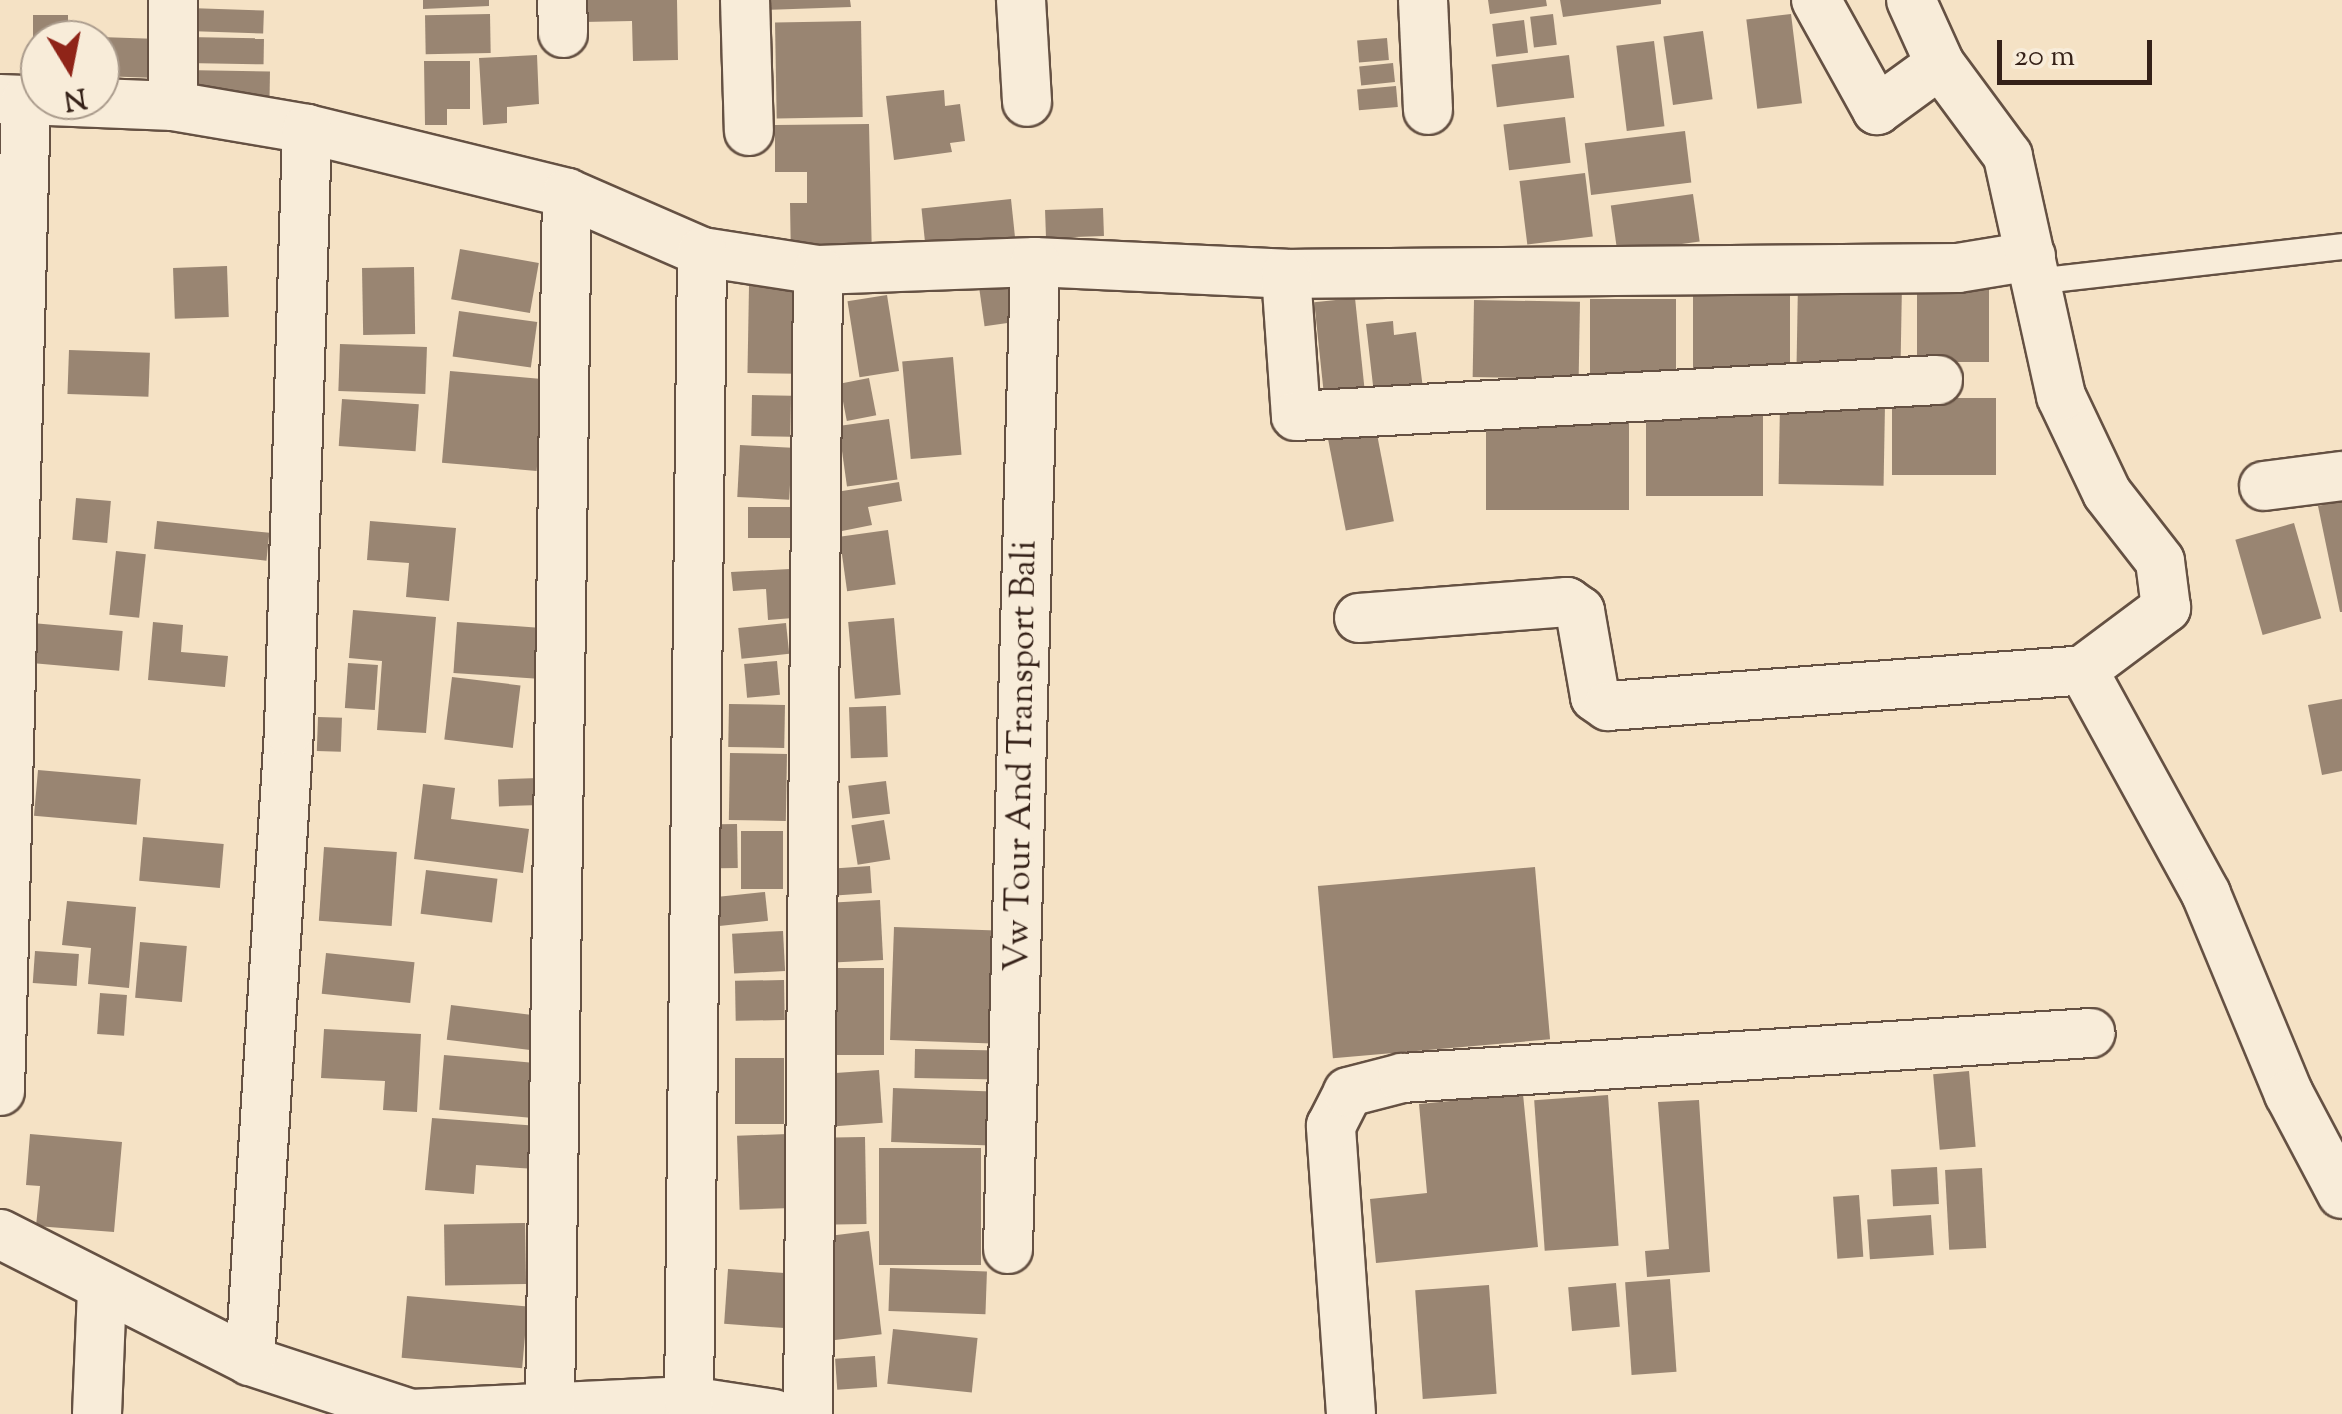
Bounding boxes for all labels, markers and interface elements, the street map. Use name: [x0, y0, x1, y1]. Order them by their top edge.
north arrow: [20, 20, 120, 120]
scale bar: [2002, 20, 2157, 82]
text: 20 m: [2014, 36, 2075, 79]
text: N: [60, 76, 89, 119]
street label: Vw Tour And Transport Bali: [998, 540, 1048, 972]

